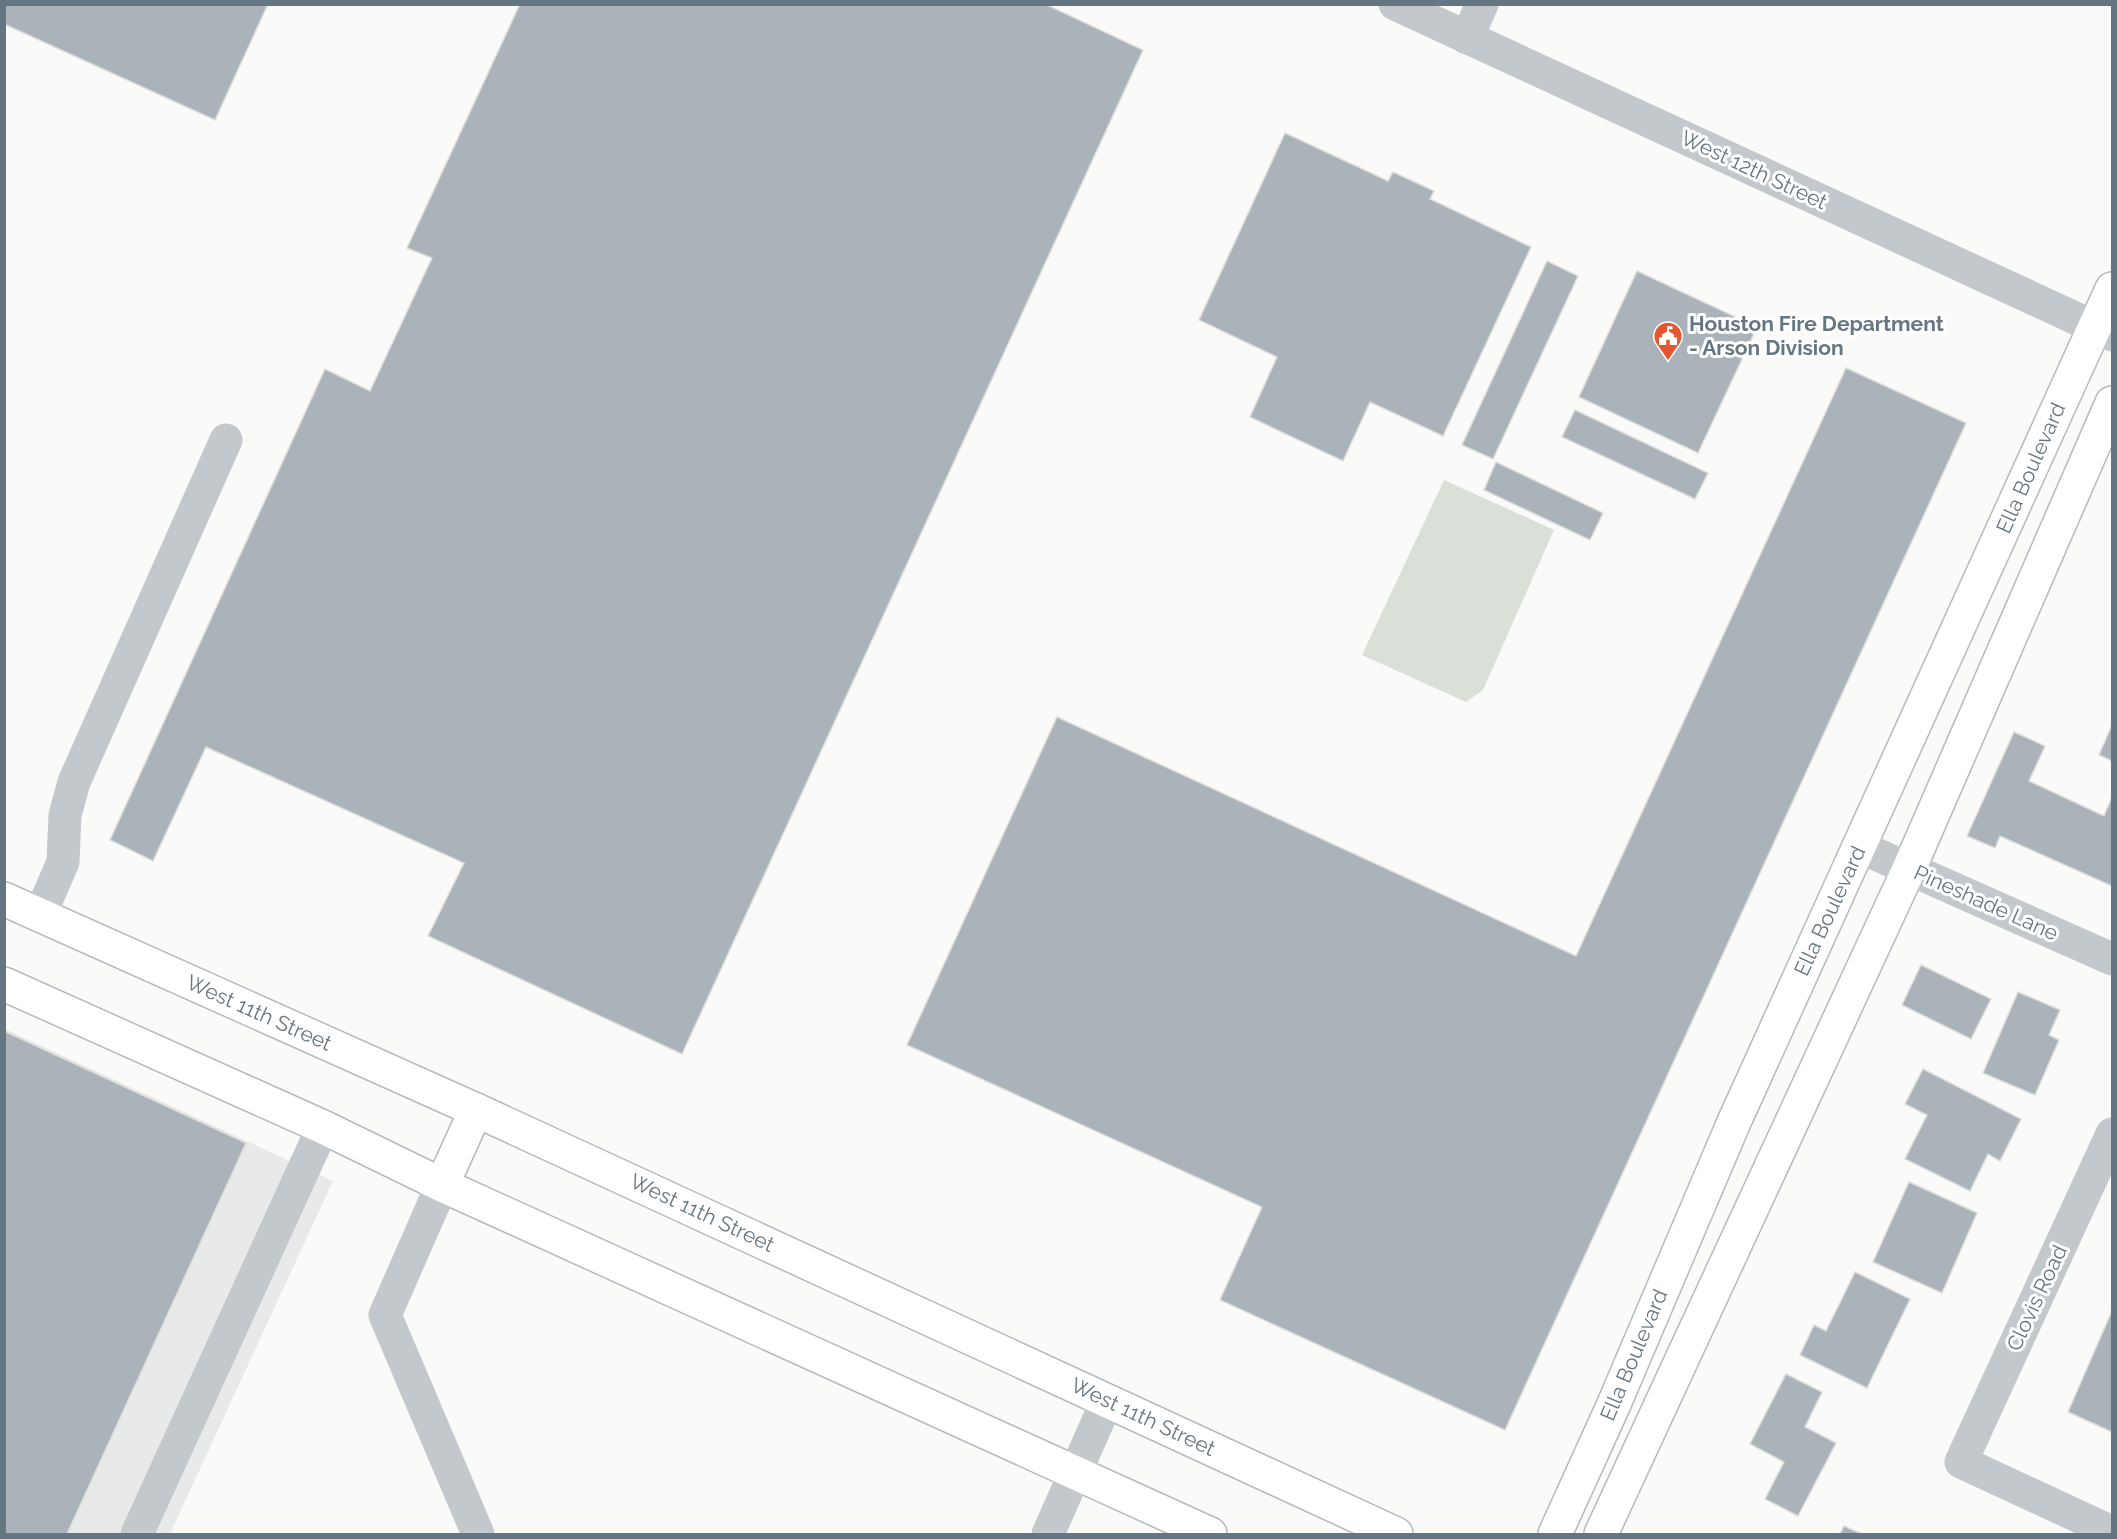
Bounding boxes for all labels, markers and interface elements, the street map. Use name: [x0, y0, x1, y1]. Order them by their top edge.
street label: West 12th Street: [1677, 125, 1831, 214]
place label: Houston Fire Department - Arson Division: [1689, 311, 1944, 360]
public building icon: Houston Fire Department - Arson Division: [1652, 320, 1684, 362]
street label: Ella Boulevard: [1991, 399, 2070, 537]
street label: Ella Boulevard: [1789, 842, 1871, 980]
street label: Pineshade Lane: [1910, 860, 2062, 945]
street label: West 11th Street: [183, 969, 336, 1056]
street label: West 11th Street: [626, 1168, 778, 1257]
street label: Clovis Road: [2001, 1241, 2072, 1355]
street label: Ella Boulevard: [1595, 1285, 1672, 1424]
street label: West 11th Street: [1067, 1372, 1219, 1461]

